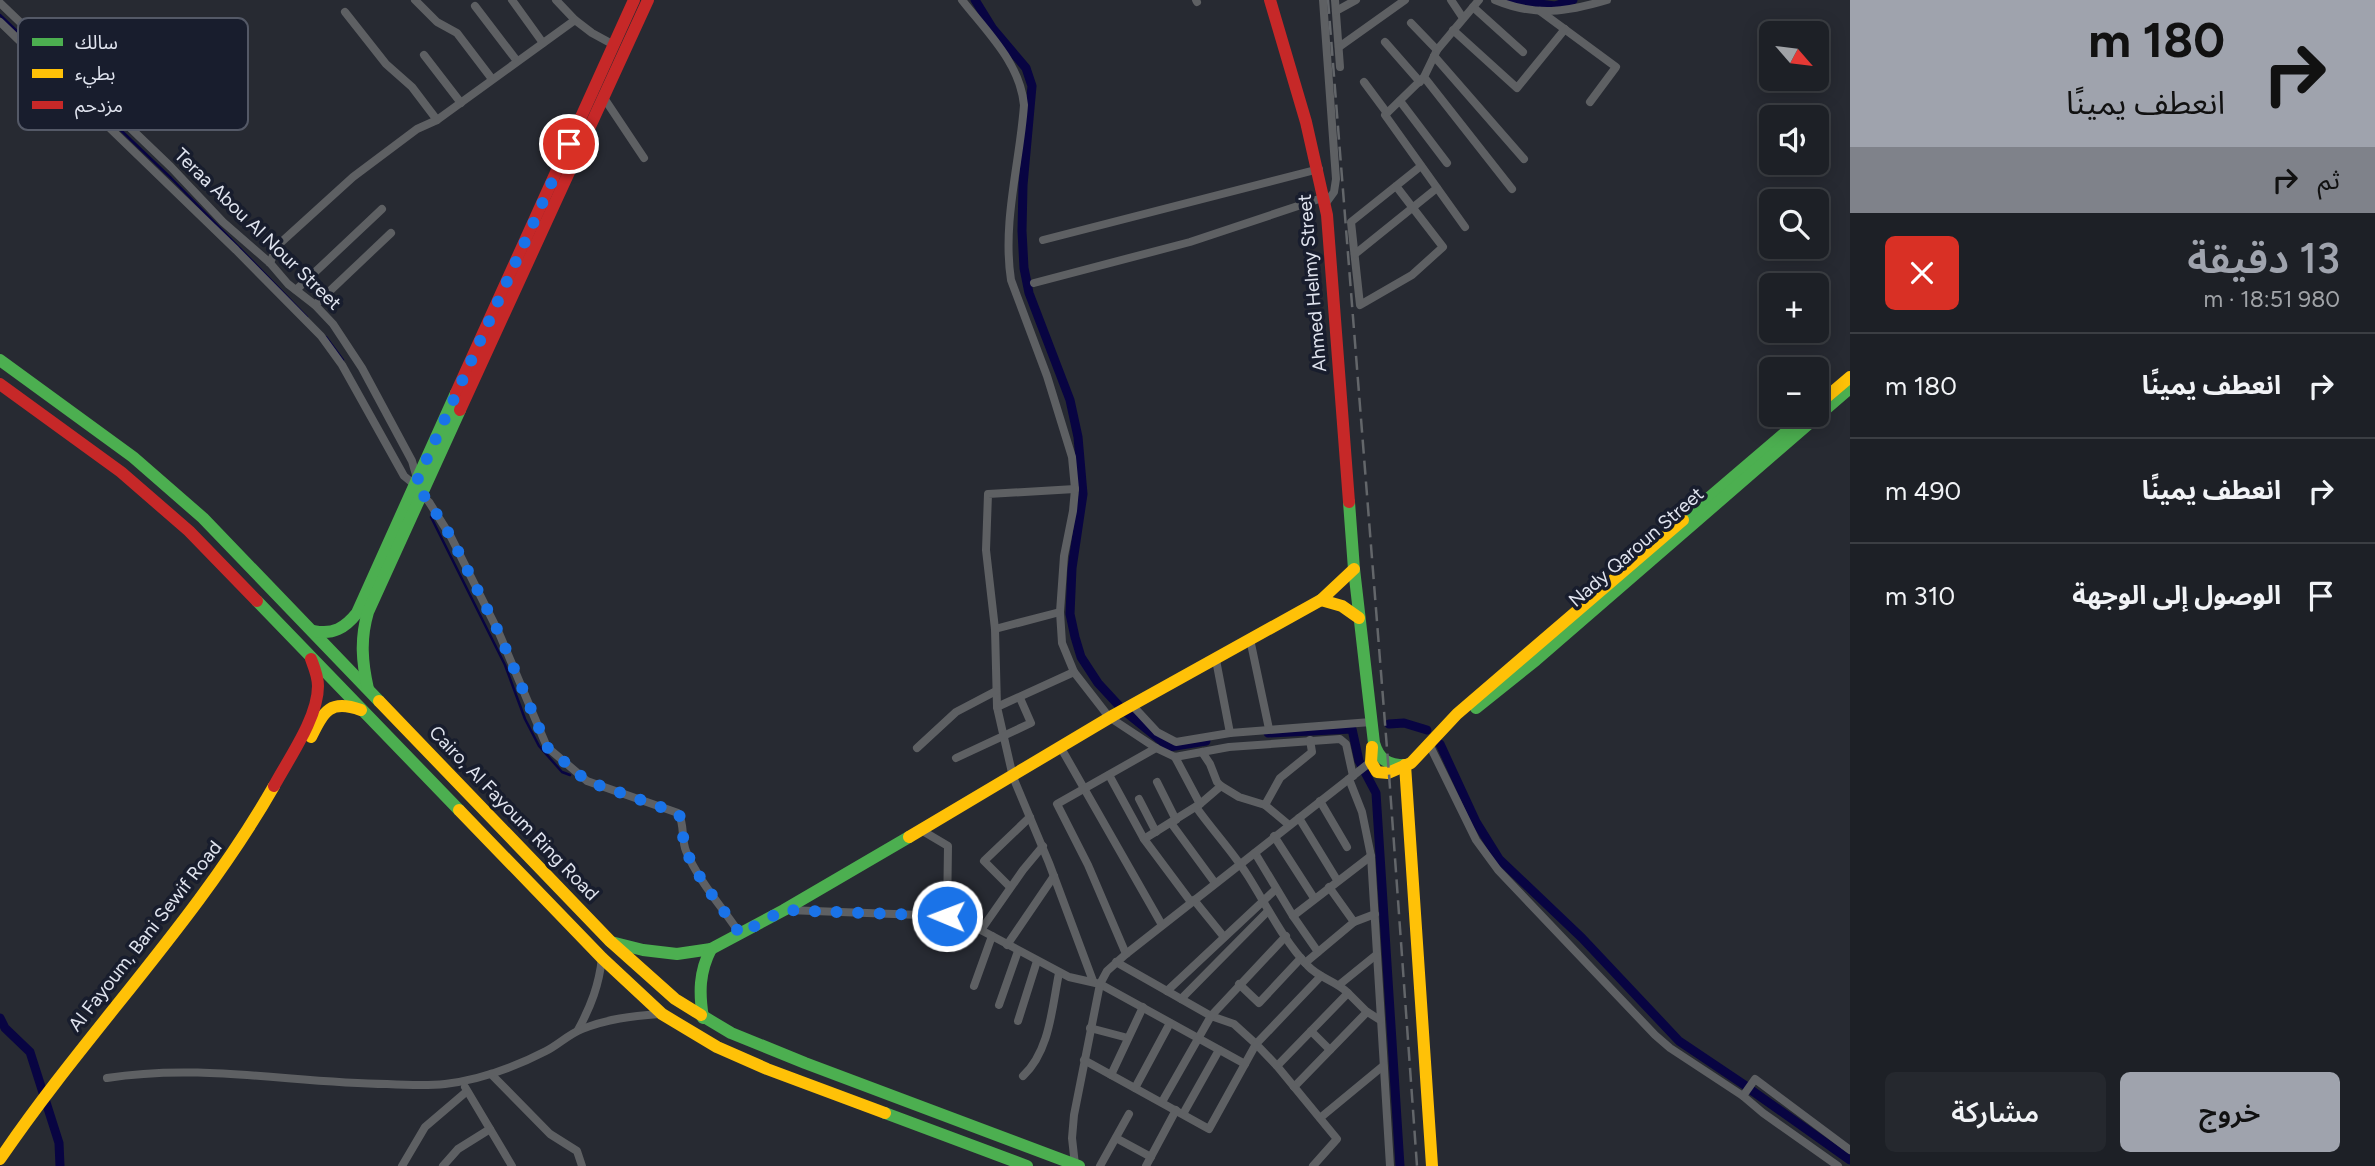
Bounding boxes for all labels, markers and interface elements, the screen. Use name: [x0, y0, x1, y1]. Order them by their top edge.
text: 180 m: [2088, 10, 2225, 69]
legend: [18, 18, 248, 130]
north arrow: [1759, 21, 1829, 91]
map controls: [1759, 21, 1829, 427]
icon: right: [2249, 28, 2340, 119]
text: سالك: [75, 31, 118, 54]
text: بطيء: [75, 62, 115, 88]
text: انعطف يمينًا: [2066, 84, 2225, 122]
text: مزدحم: [75, 94, 123, 120]
button: sound: [1759, 105, 1829, 175]
pin: [539, 114, 599, 174]
icon: arrive: [550, 125, 588, 163]
street label: Teraa Abou Al Nour Street: [170, 143, 346, 315]
icon: right: [2266, 161, 2304, 199]
text: ثم: [2318, 164, 2340, 196]
button: search: [1759, 189, 1829, 259]
street label: Ahmed Helmy Street: [1293, 193, 1331, 373]
text: 13 دقيقة: [2187, 233, 2340, 284]
button: close: [1885, 236, 1959, 310]
button: +: [1759, 273, 1829, 343]
text: 980 m · 18:51: [2203, 285, 2340, 313]
button: −: [1759, 357, 1829, 427]
icon: right: [2302, 367, 2340, 405]
text: انعطف يمينًا: [2142, 369, 2281, 401]
text: 180 m: [1885, 370, 1957, 402]
icon: right: [2302, 472, 2340, 510]
text: انعطف يمينًا: [2142, 474, 2281, 506]
text: 490 m: [1885, 475, 1961, 507]
street label: Nady Qaroun Street: [1564, 482, 1708, 612]
icon: arrive: [2302, 577, 2340, 615]
text: الوصول إلى الوجهة: [2072, 579, 2281, 611]
text: 310 m: [1885, 580, 1955, 612]
street label: Cairo, Al Fayoum Ring Road: [424, 721, 604, 905]
street label: Al Fayoum, Bani Sewif Road: [63, 836, 227, 1036]
position arrow: [910, 879, 984, 953]
button: مشاركة: [1885, 1072, 2106, 1152]
button: خروج: [2120, 1072, 2340, 1152]

